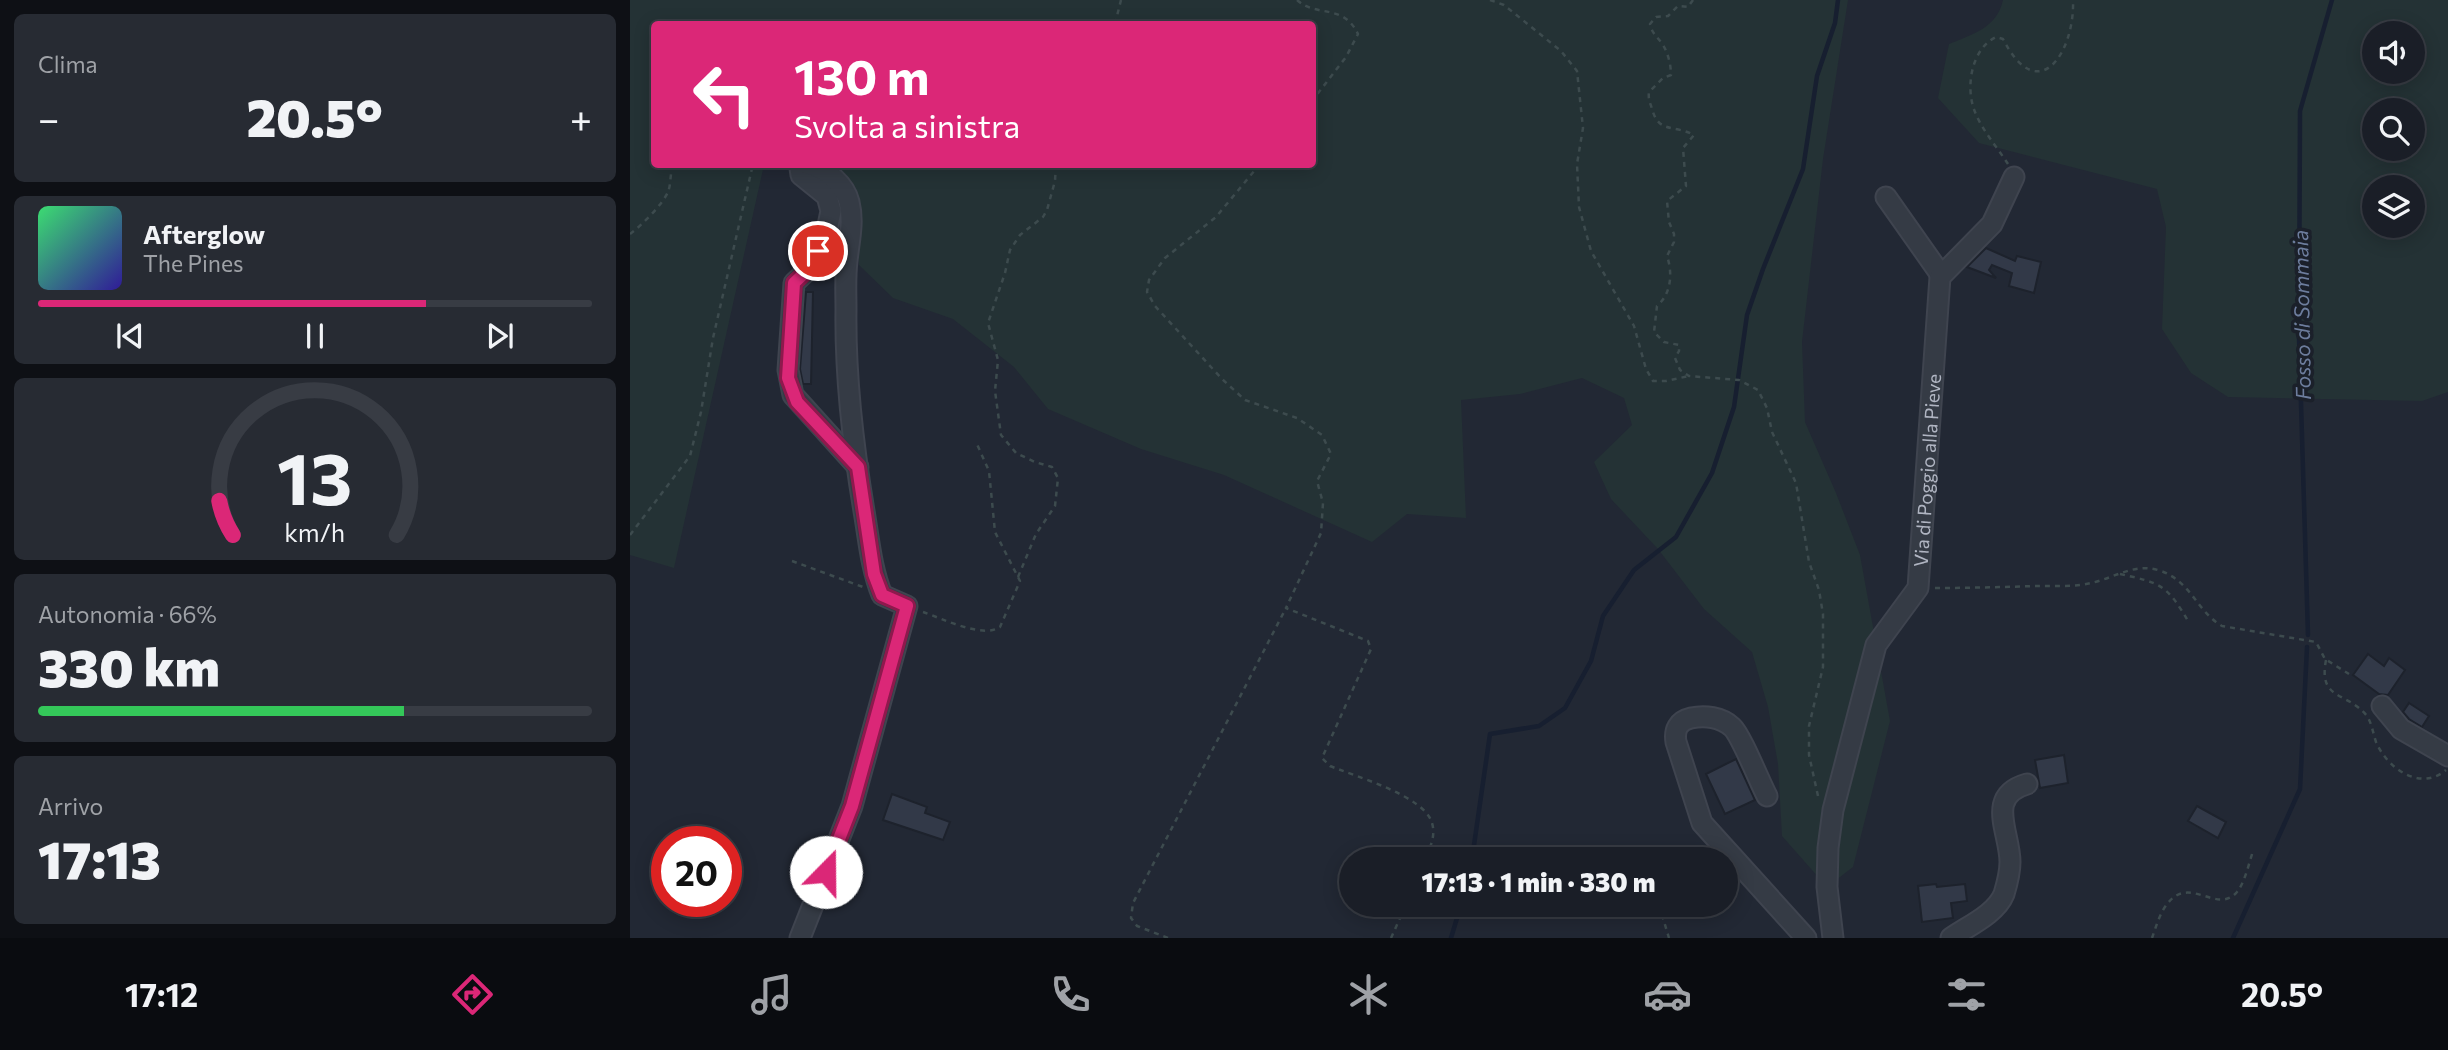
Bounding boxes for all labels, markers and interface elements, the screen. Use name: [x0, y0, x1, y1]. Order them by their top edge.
map controls: [2362, 21, 2425, 238]
button: sound: [2362, 21, 2425, 84]
text: 130 m: [794, 45, 929, 105]
icon: left: [679, 49, 770, 140]
text: Clima: [38, 50, 98, 78]
text: 20.5°: [246, 84, 383, 148]
text: −: [38, 94, 60, 141]
text: +: [570, 94, 592, 141]
button: search: [2362, 98, 2425, 161]
text: Svolta a sinistra: [794, 105, 1020, 145]
button: layers: [2362, 175, 2425, 238]
text: Afterglow: [143, 218, 265, 249]
pin: [788, 221, 848, 281]
water label: Fosso di Sommaia: [2287, 230, 2315, 400]
icon: arrive: [799, 232, 837, 270]
text: The Pines: [143, 249, 244, 277]
icon: previous: [111, 317, 149, 355]
icon: pause: [296, 317, 334, 355]
icon: next: [481, 317, 519, 355]
street label: Via di Poggio alla Pieve: [1908, 373, 1945, 568]
text: 13: [277, 431, 353, 520]
text: km/h: [285, 517, 345, 547]
text: Autonomia · 66%: [38, 600, 217, 628]
text: 330 km: [38, 634, 220, 698]
text: Arrivo: [38, 792, 103, 820]
text: 17:13: [38, 826, 161, 890]
speed limit sign: 20: [651, 826, 742, 917]
position arrow: [789, 835, 863, 909]
text: 17:13 · 1 min · 330 m: [1422, 866, 1655, 897]
icon: directions: [448, 970, 497, 1019]
icon: music: [747, 970, 796, 1019]
icon: phone: [1046, 970, 1095, 1019]
icon: climate: [1344, 970, 1393, 1019]
icon: car: [1643, 970, 1692, 1019]
icon: filters: [1942, 970, 1991, 1019]
text: 17:12: [125, 974, 198, 1014]
text: 20.5°: [2241, 974, 2323, 1014]

